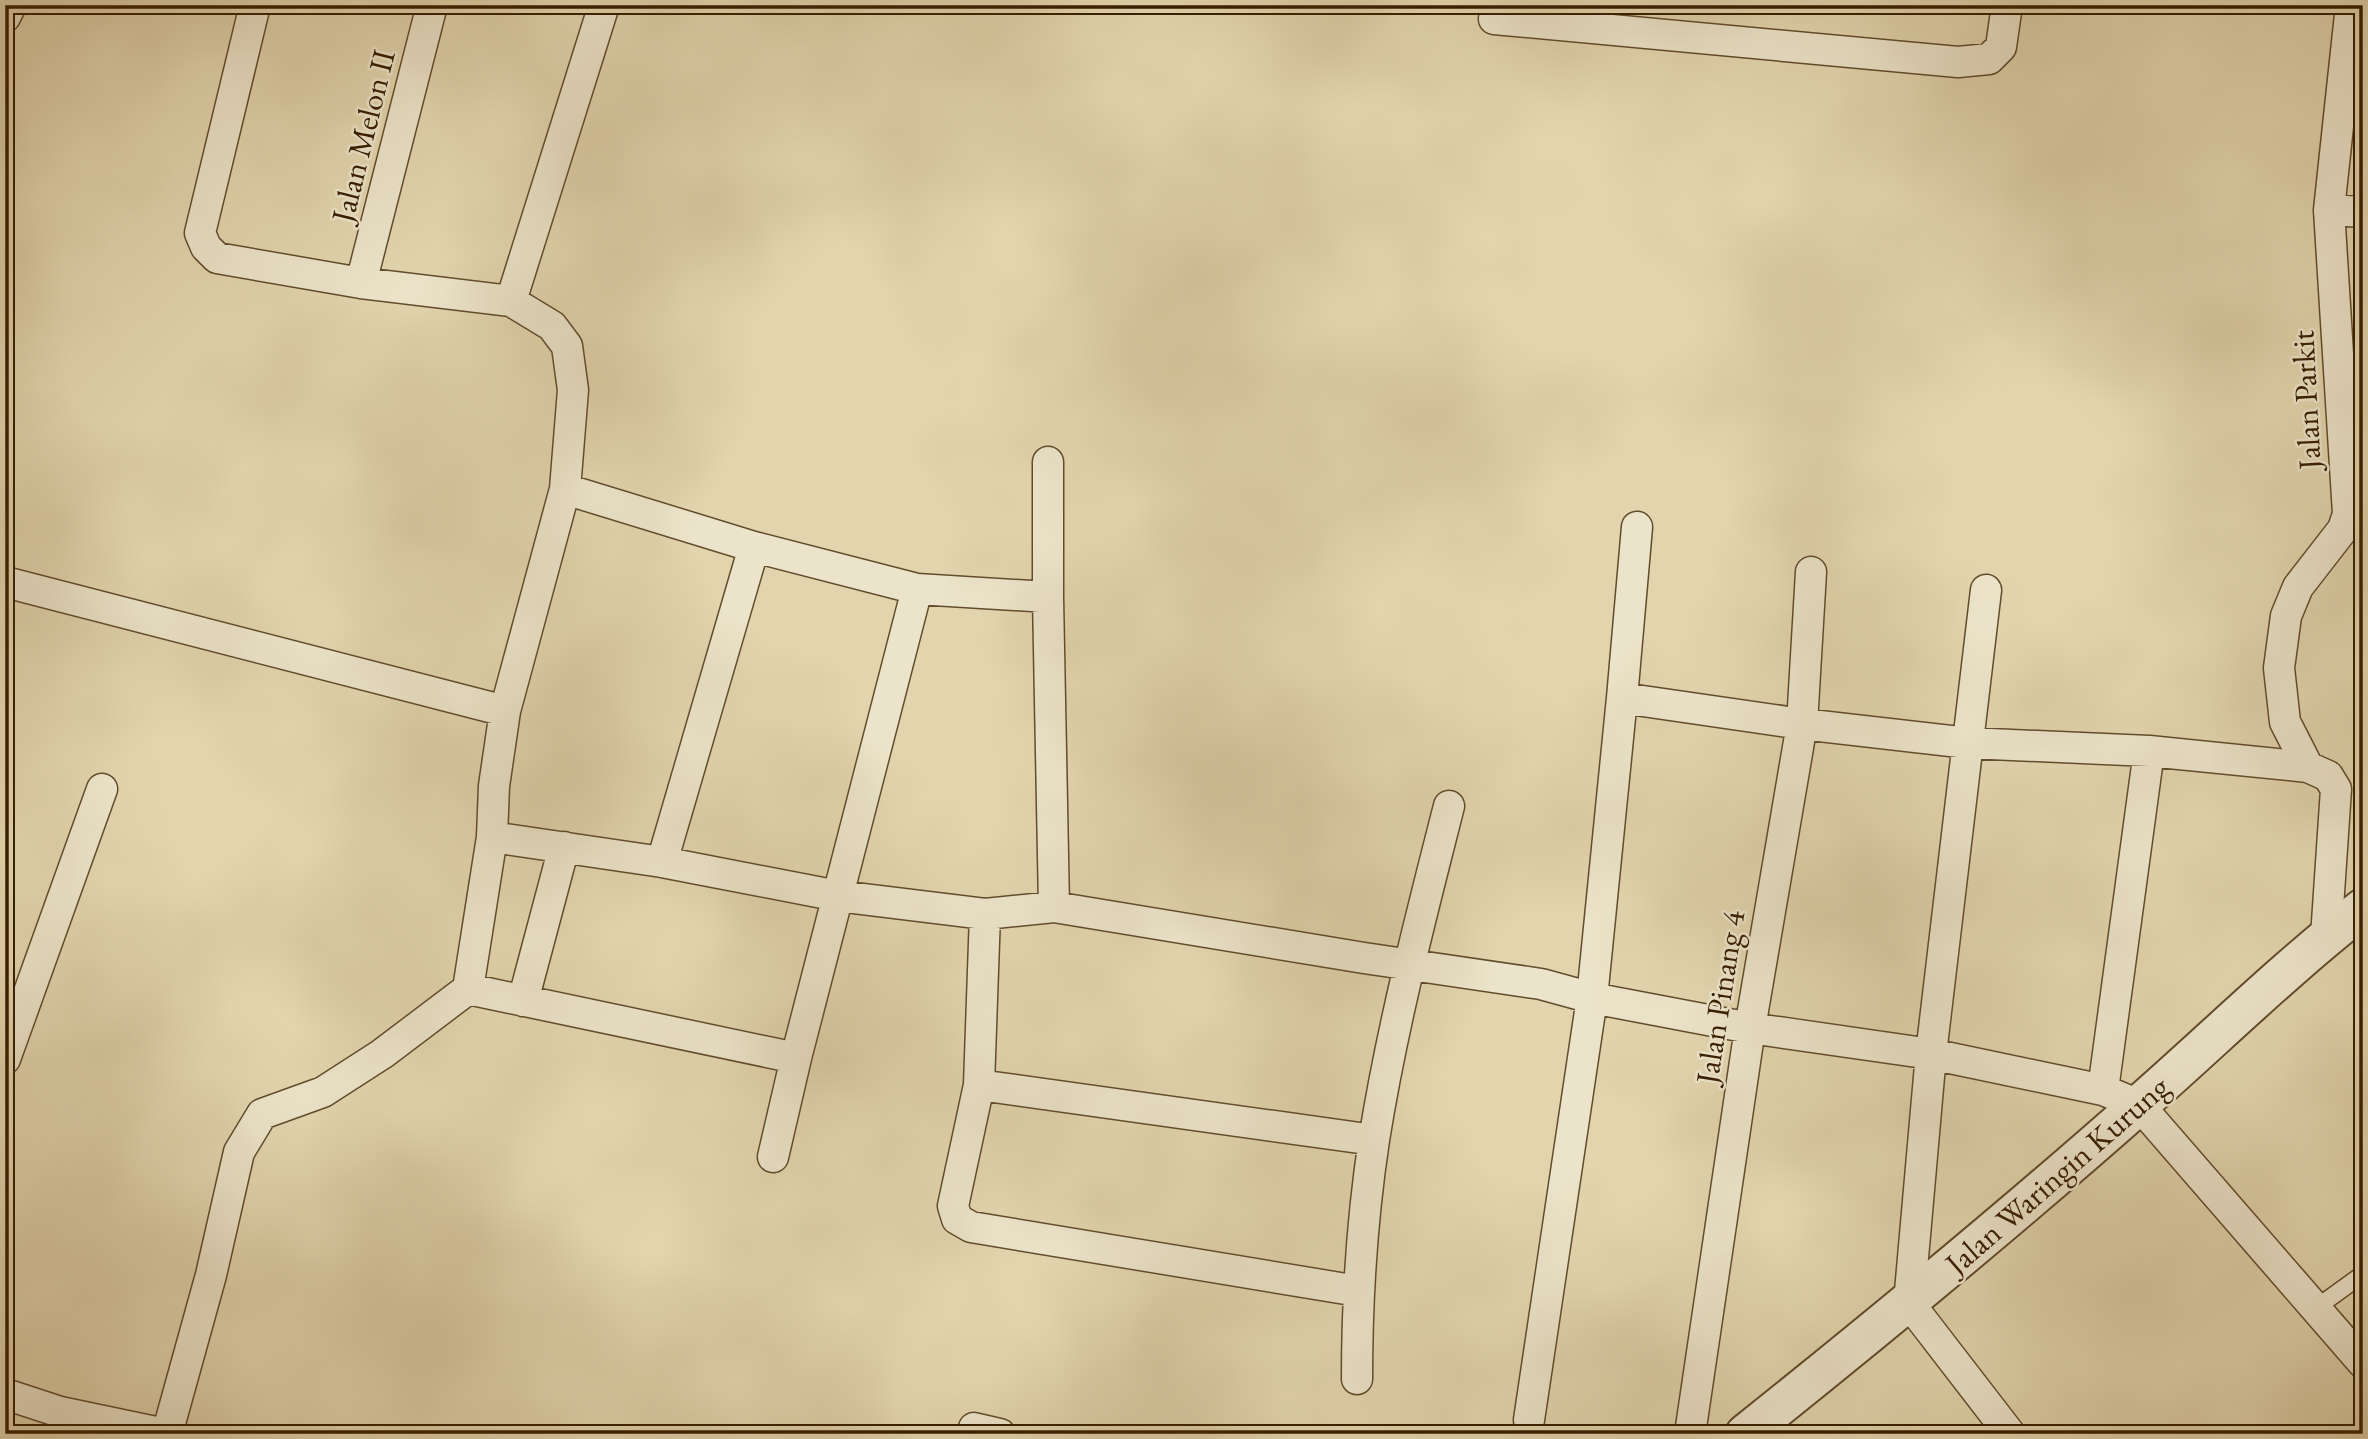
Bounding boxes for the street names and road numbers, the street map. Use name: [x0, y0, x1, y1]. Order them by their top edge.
street label: Jalan Melon II: [321, 45, 405, 230]
street label: Jalan Parkit: [2281, 329, 2331, 474]
street label: Jalan Pinang 4: [1685, 907, 1755, 1090]
street label: Jalan Waringin Kurung: [1934, 1065, 2179, 1286]

